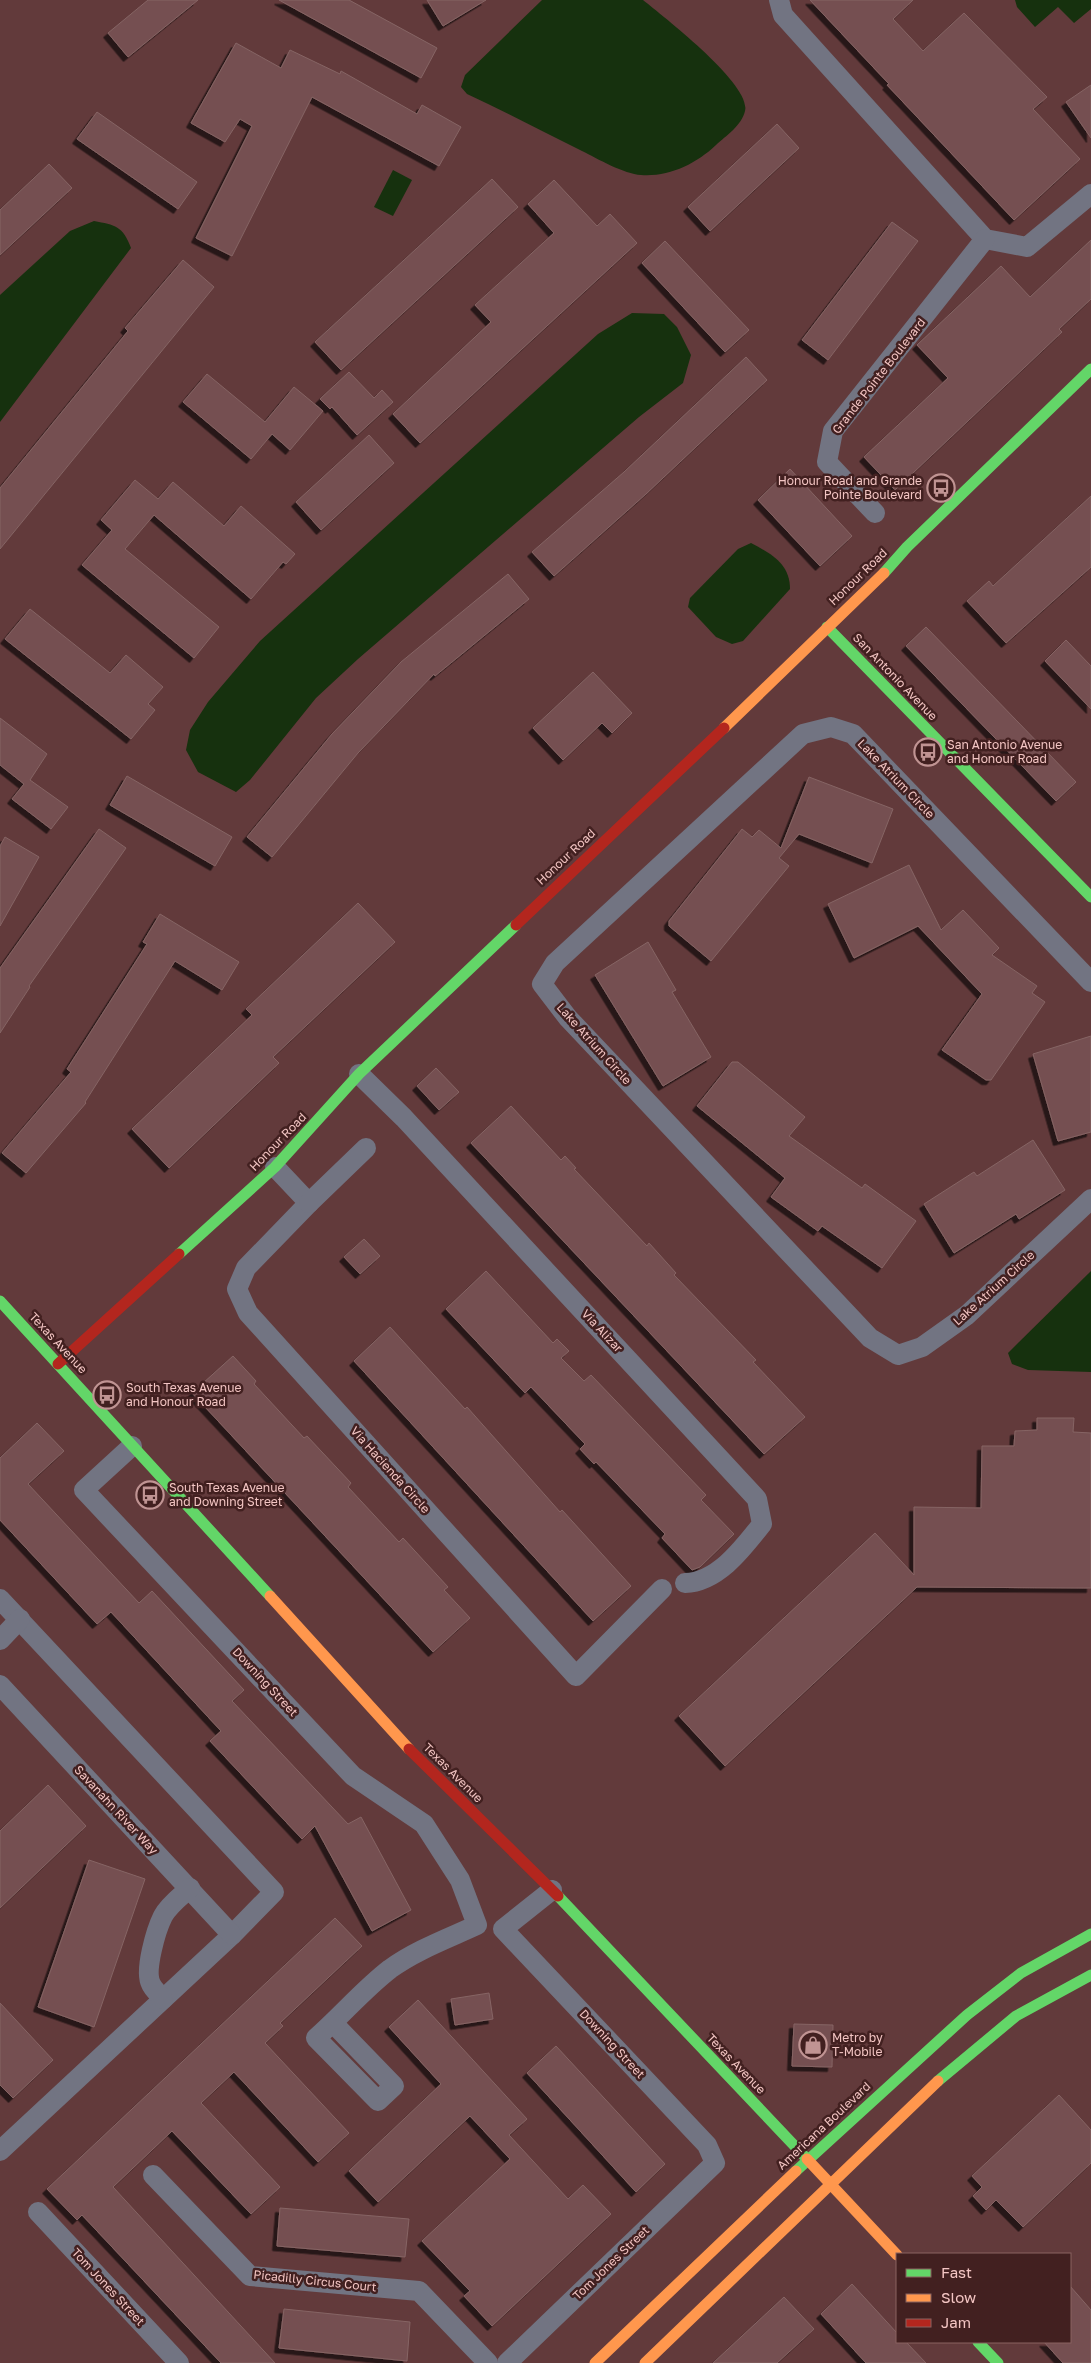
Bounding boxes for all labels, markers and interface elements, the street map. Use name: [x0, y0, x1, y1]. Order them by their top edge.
street label: Grande Pointe Boulevard: [829, 315, 928, 437]
place label: Honour Road and Grande Pointe Boulevard: [778, 473, 922, 502]
bus stop icon: Honour Road and Grande Pointe Boulevard: [926, 473, 956, 503]
street label: Honour Road: [825, 545, 890, 608]
street label: San Antonio Avenue: [850, 630, 941, 723]
street label: Lake Atrium Circle: [855, 736, 938, 821]
bus stop icon: San Antonio Avenue and Honour Road: [913, 737, 943, 767]
place label: San Antonio Avenue and Honour Road: [947, 737, 1062, 766]
street label: Honour Road: [533, 825, 598, 888]
street label: Lake Atrium Circle: [554, 1000, 635, 1088]
street label: Honour Road: [246, 1109, 309, 1174]
street label: Lake Atrium Circle: [950, 1247, 1038, 1328]
street label: Via Alizar: [579, 1306, 626, 1356]
street label: Texas Avenue: [26, 1309, 90, 1376]
bus stop icon: South Texas Avenue and Honour Road: [92, 1380, 122, 1410]
place label: South Texas Avenue and Honour Road: [126, 1380, 241, 1409]
street label: Via Hacienda Circle: [348, 1423, 433, 1516]
bus stop icon: South Texas Avenue and Downing Street: [135, 1480, 165, 1510]
place label: South Texas Avenue and Downing Street: [169, 1480, 284, 1509]
street label: Downing Street: [230, 1644, 301, 1719]
street label: Texas Avenue: [420, 1740, 486, 1806]
street label: Savanahn River Way: [71, 1762, 162, 1857]
street label: Downing Street: [577, 2006, 648, 2081]
street label: Texas Avenue: [704, 2030, 769, 2097]
shop icon: Metro by T-Mobile: [798, 2030, 828, 2060]
place label: Metro by T-Mobile: [832, 2030, 883, 2059]
street label: Americana Boulevard: [774, 2079, 873, 2173]
street label: Tom Jones Street: [569, 2222, 652, 2303]
street label: Tom Jones Street: [69, 2245, 148, 2329]
legend: [896, 2253, 1071, 2343]
text: Fast: [941, 2263, 972, 2281]
street label: Picadilly Circus Court: [253, 2267, 377, 2294]
text: Slow: [941, 2288, 976, 2306]
text: Jam: [941, 2313, 971, 2331]

